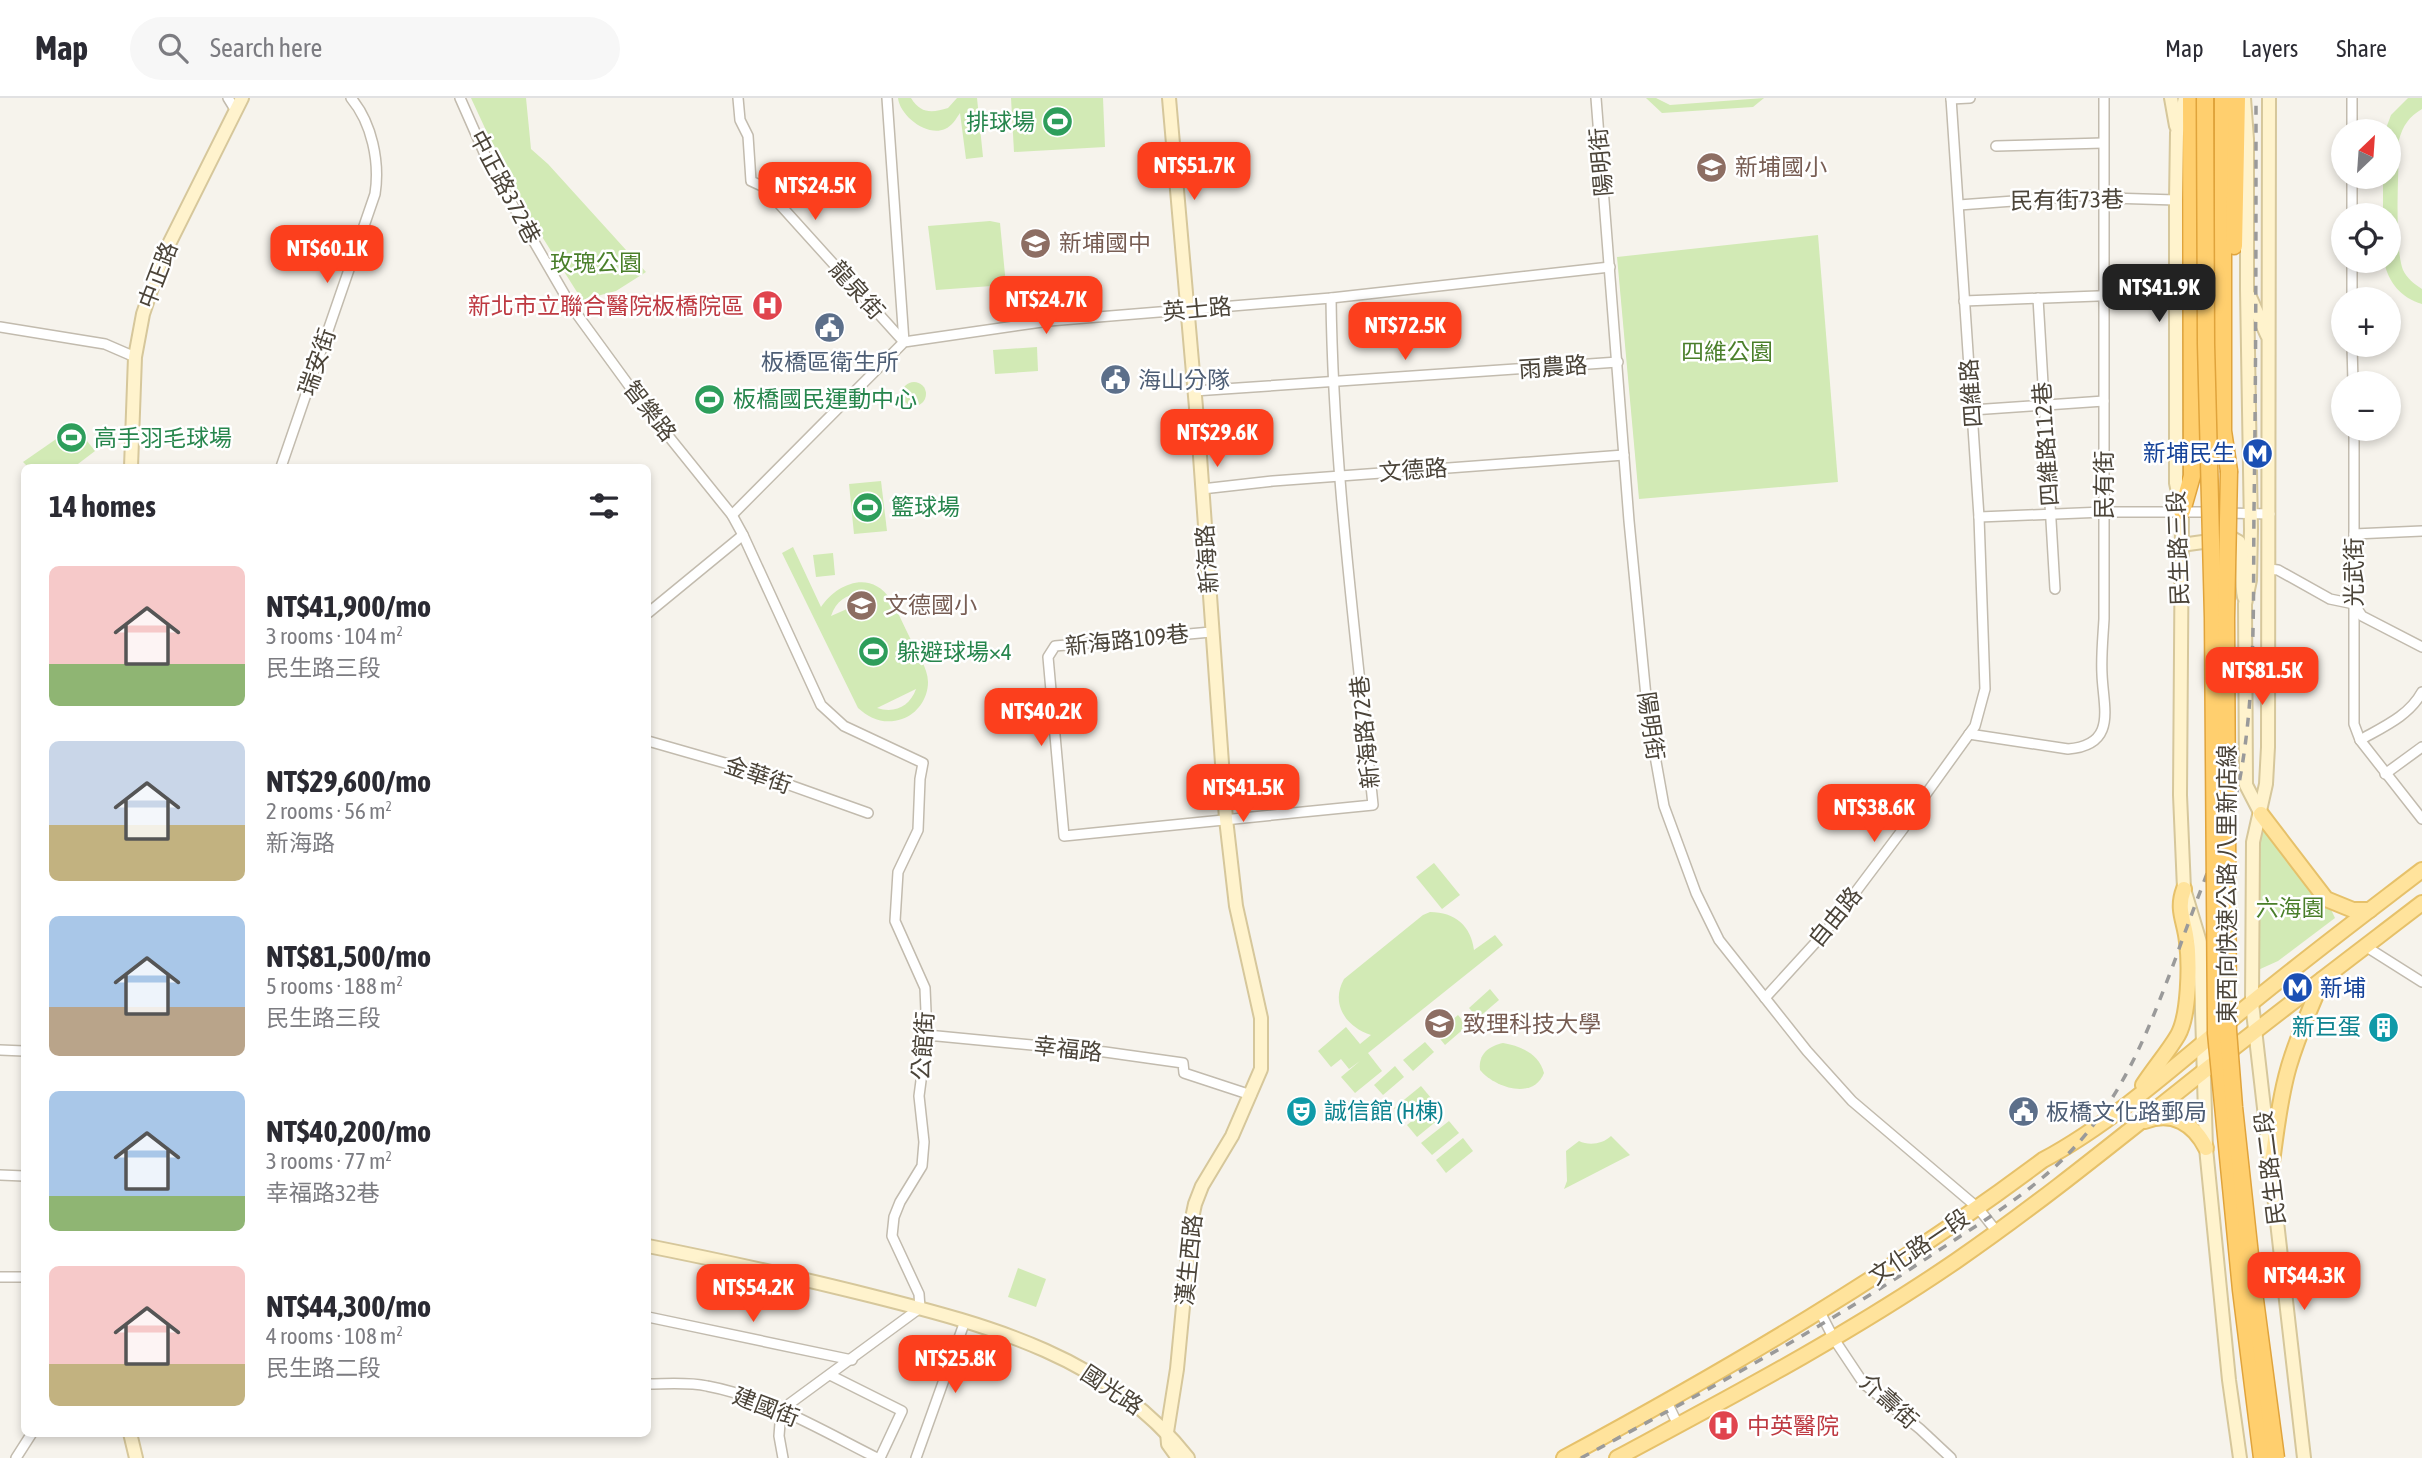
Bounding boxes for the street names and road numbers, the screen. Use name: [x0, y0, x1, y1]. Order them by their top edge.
street label: 中正路372巷: [464, 126, 546, 248]
street label: 陽明街: [1585, 126, 1617, 198]
street label: 民有街73巷: [2010, 186, 2124, 214]
street label: 中正路: [133, 238, 183, 312]
street label: 龍泉街: [824, 256, 890, 324]
street label: 英士路: [1161, 293, 1233, 325]
street label: 瑞安街: [293, 325, 341, 399]
street label: 雨農路: [1518, 352, 1588, 382]
street label: 四維路: [1956, 358, 1986, 428]
street label: 智樂路: [619, 376, 681, 446]
street label: 四維路112巷: [2029, 381, 2063, 507]
street label: 民有街: [2091, 451, 2117, 520]
street label: 文德路: [1378, 455, 1448, 485]
street label: 民生路三段: [2163, 490, 2193, 606]
street label: 新海路: [1192, 524, 1222, 594]
street label: 光武街: [2341, 538, 2367, 607]
street label: 新海路109巷: [1064, 621, 1190, 659]
street label: 新海路72巷: [1346, 674, 1384, 790]
street label: 陽明街: [1633, 690, 1669, 762]
street label: 東西向快速公路 八里新店線: [2214, 744, 2240, 1024]
street label: 金華街: [721, 751, 795, 799]
street label: 自由路: [1803, 882, 1867, 952]
street label: 公館街: [908, 1011, 938, 1081]
street label: 幸福路: [1032, 1032, 1104, 1066]
street label: 民生路二段: [2250, 1109, 2290, 1227]
street label: 文化路一段: [1864, 1204, 1974, 1290]
street label: 漢生西路: [1171, 1213, 1207, 1307]
street label: 國光路: [1076, 1360, 1148, 1420]
street label: 介壽街: [1855, 1368, 1923, 1434]
street label: 建國街: [729, 1382, 803, 1432]

